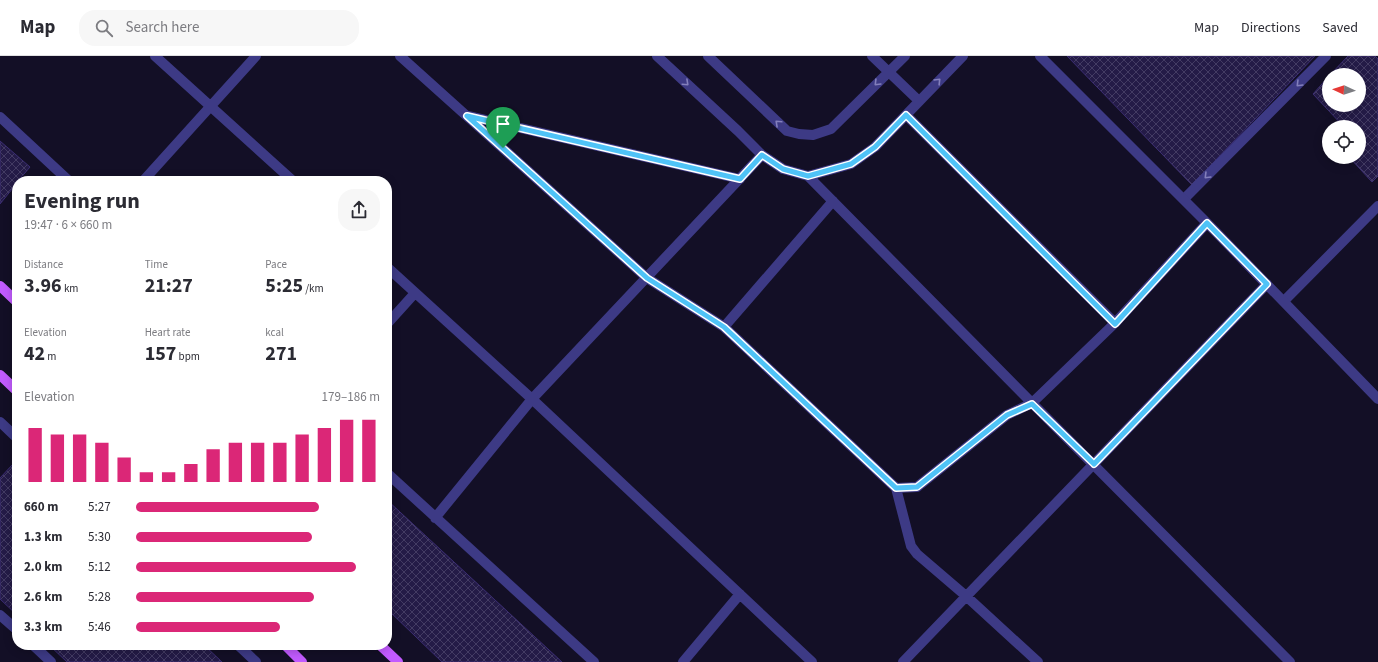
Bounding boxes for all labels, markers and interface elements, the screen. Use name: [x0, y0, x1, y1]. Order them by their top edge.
search box: [79, 10, 359, 46]
text: Map: [20, 14, 55, 41]
icon: search: [93, 17, 115, 39]
text: Search here: [125, 17, 199, 38]
text: Map: [1194, 18, 1219, 38]
text: Directions: [1241, 18, 1300, 38]
text: Saved: [1322, 18, 1358, 38]
north arrow: [1322, 68, 1366, 112]
map controls: [1322, 68, 1366, 164]
one-way arrow: [681, 78, 689, 85]
one-way arrow: [874, 78, 882, 86]
one-way arrow: [933, 78, 941, 86]
one-way arrow: [1296, 79, 1304, 87]
pin: [486, 107, 520, 148]
icon: arrive: [492, 113, 514, 135]
one-way arrow: [775, 120, 782, 127]
button: locate: [1322, 120, 1366, 164]
one-way arrow: [1204, 171, 1212, 179]
text: Evening run: [24, 185, 140, 217]
button: share: [338, 189, 380, 231]
text: 19:47 · 6 × 660 m: [24, 216, 112, 234]
text: Distance: [24, 257, 63, 272]
text: Time: [145, 257, 168, 272]
text: Pace: [265, 257, 287, 272]
text: 3.96: [24, 272, 62, 300]
text: 21:27: [145, 272, 193, 300]
text: 5:25: [265, 272, 303, 300]
text: km: [62, 281, 78, 296]
text: /km: [303, 281, 324, 296]
text: Elevation: [24, 325, 67, 340]
text: Heart rate: [145, 325, 190, 340]
text: kcal: [265, 325, 284, 340]
text: 42: [24, 340, 45, 368]
text: 157: [145, 340, 176, 368]
text: 271: [265, 340, 297, 368]
text: m: [45, 349, 56, 364]
text: bpm: [176, 349, 200, 364]
text: Elevation: [24, 388, 75, 406]
text: 179–186 m: [322, 388, 380, 406]
text: 660 m: [24, 498, 58, 516]
text: 5:27: [88, 498, 111, 516]
text: 1.3 km: [24, 528, 63, 546]
text: 5:30: [88, 528, 111, 546]
text: 2.0 km: [24, 558, 63, 576]
text: 5:12: [88, 558, 111, 576]
text: 2.6 km: [24, 588, 63, 606]
text: 5:28: [88, 588, 111, 606]
text: 3.3 km: [24, 618, 63, 636]
text: 5:46: [88, 618, 111, 636]

